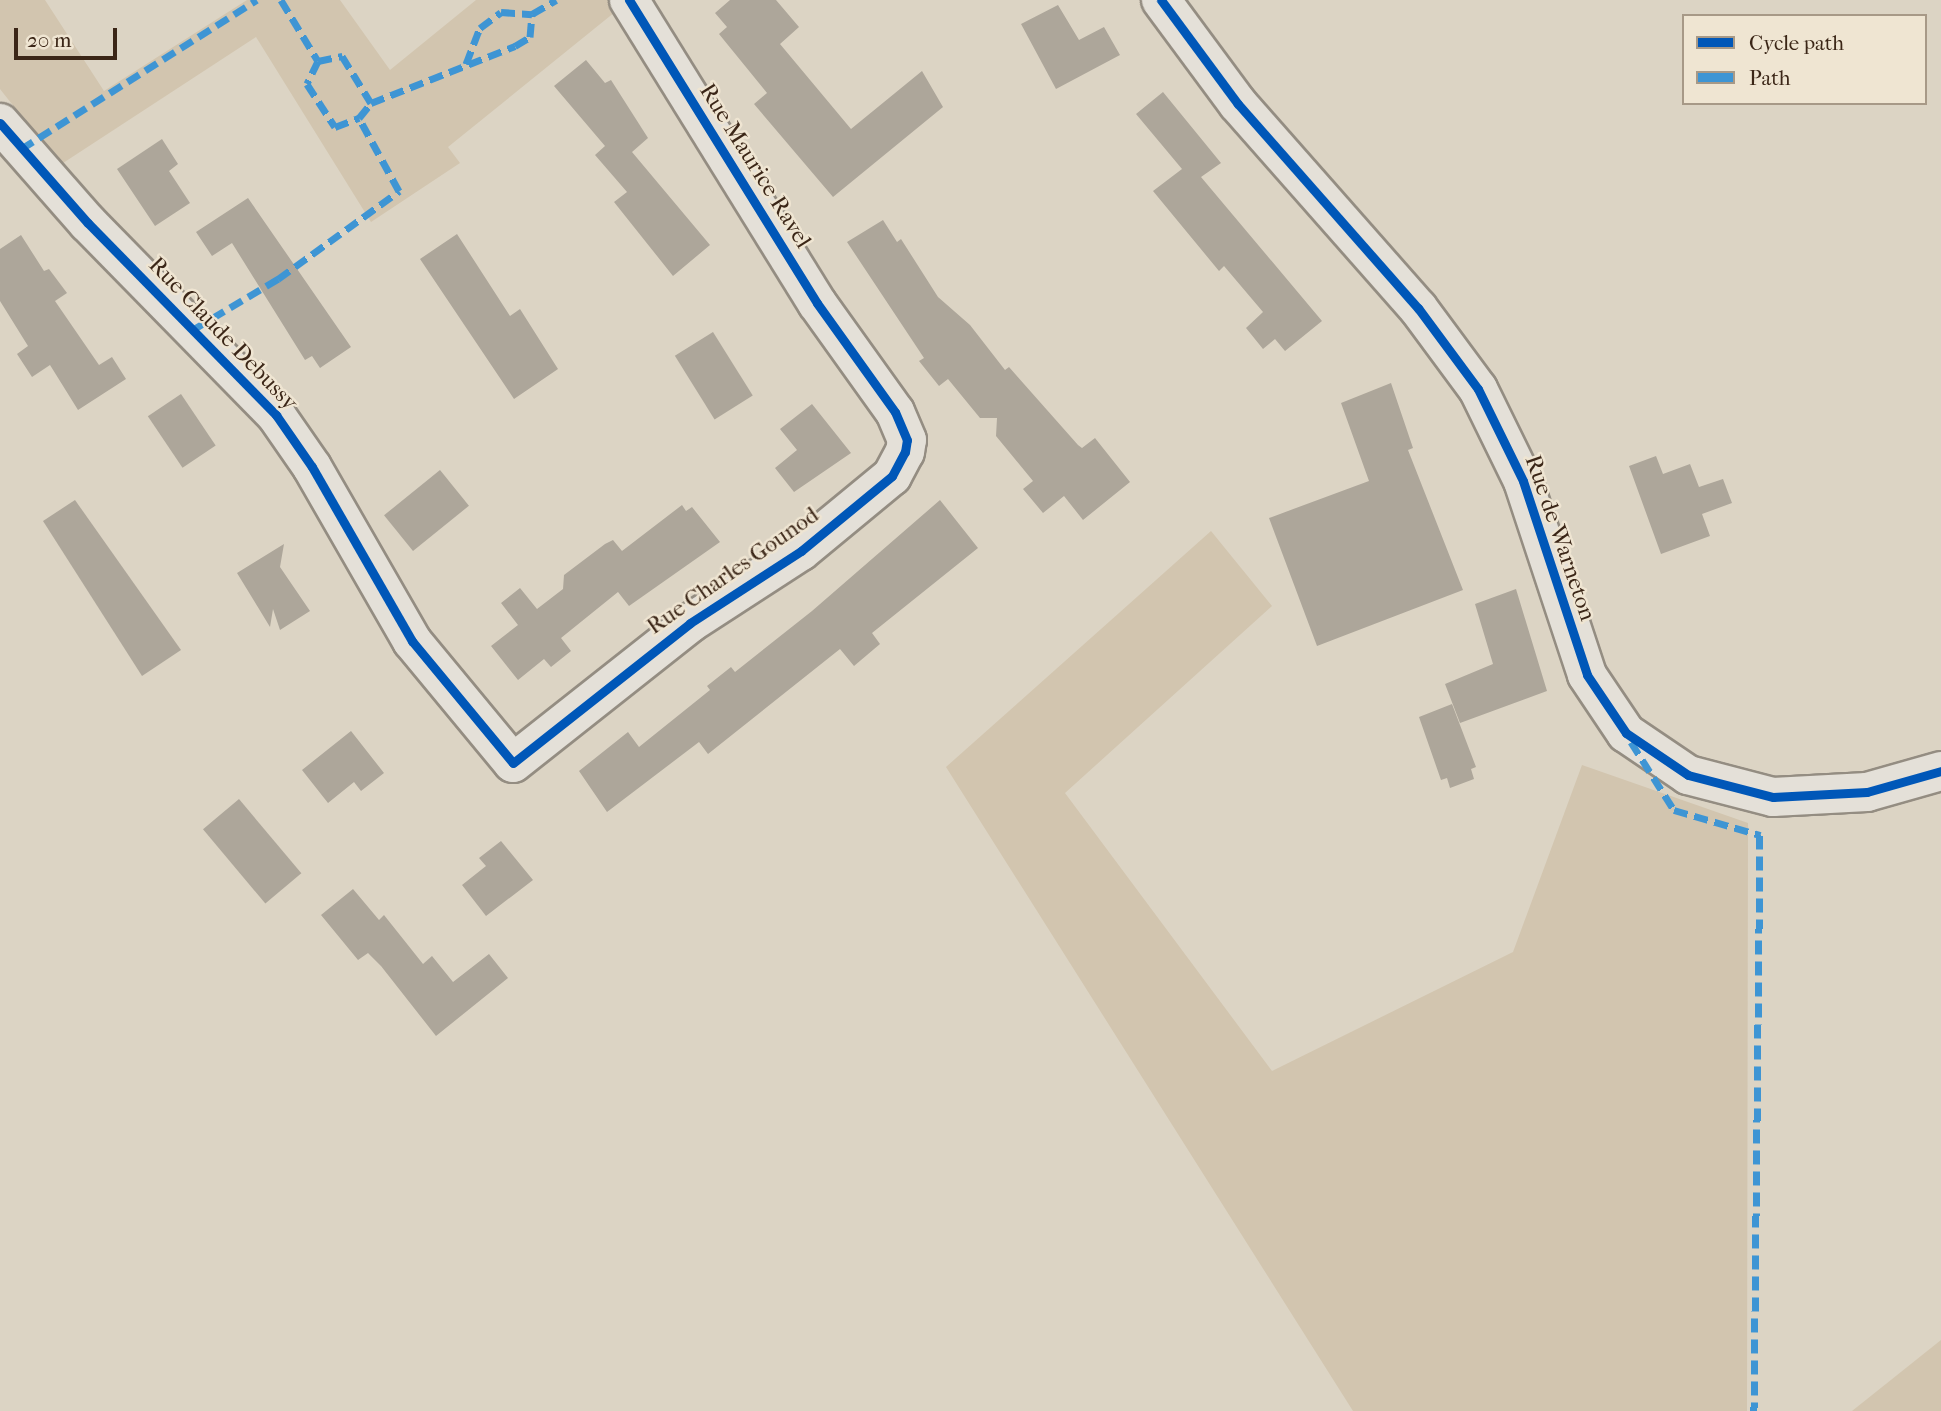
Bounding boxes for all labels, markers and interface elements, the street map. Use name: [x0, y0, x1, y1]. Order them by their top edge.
scale bar: [18, 14, 121, 58]
legend: [1682, 14, 1927, 105]
text: 20 m: [27, 28, 71, 52]
text: Cycle path: [1749, 31, 1844, 55]
text: Path: [1749, 66, 1790, 90]
street label: Rue Maurice Ravel: [693, 79, 817, 253]
street label: Rue Claude Debussy: [143, 252, 303, 416]
street label: Rue de Warneton: [1519, 451, 1601, 625]
street label: Rue Charles Gounod: [642, 501, 824, 641]

